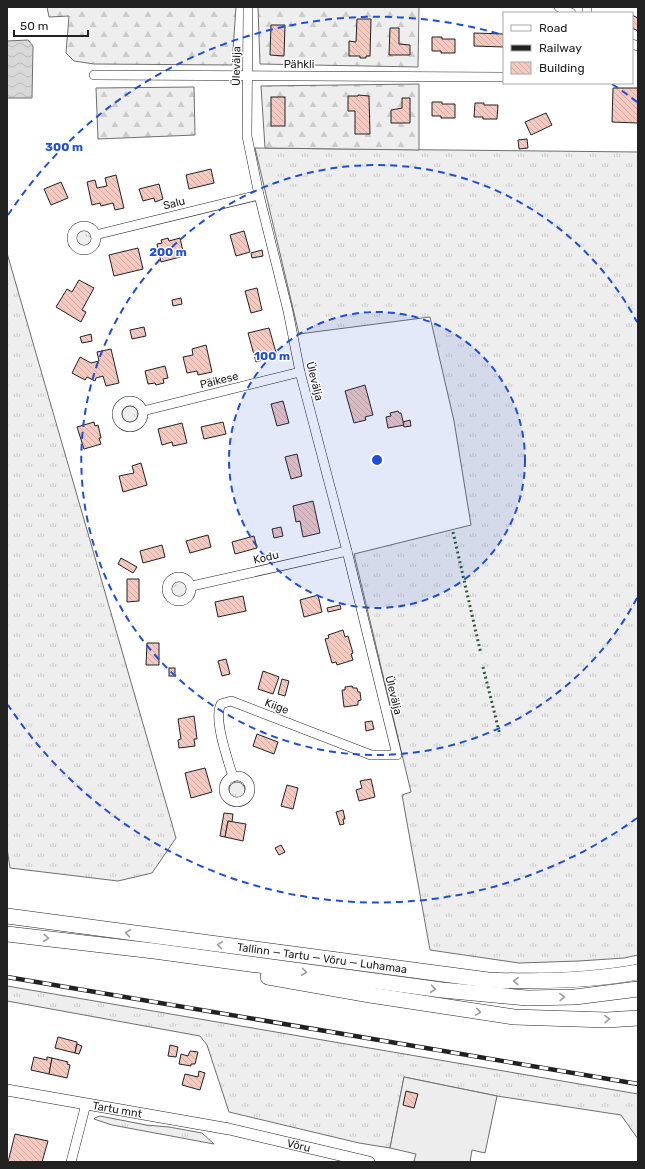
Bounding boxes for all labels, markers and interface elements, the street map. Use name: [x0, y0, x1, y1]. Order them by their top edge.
scale bar: [14, 12, 88, 38]
legend: [503, 12, 633, 84]
text: 50 m: [20, 19, 48, 33]
text: Road: [539, 21, 567, 35]
text: Railway: [539, 41, 582, 55]
street label: Ülevälja: [230, 46, 243, 86]
street label: Pähkli: [284, 58, 314, 71]
text: Building: [539, 61, 585, 75]
text: 300 m: [45, 140, 83, 154]
street label: Salu: [162, 194, 186, 212]
text: 200 m: [149, 245, 187, 259]
text: 100 m: [254, 349, 290, 363]
street label: Ülevälja: [303, 360, 326, 402]
street label: Päikese: [199, 369, 240, 392]
centre of rings: [370, 453, 384, 467]
street label: Kodu: [252, 548, 280, 567]
street label: Ülevälja: [382, 674, 405, 716]
street label: Kiige: [263, 696, 291, 717]
one-way arrow: [124, 929, 131, 938]
one-way arrow: [43, 934, 49, 943]
one-way arrow: [217, 941, 223, 950]
street label: Tallinn — Tartu — Võru — Luhamaa: [236, 941, 408, 976]
one-way arrow: [301, 967, 307, 976]
one-way arrow: [513, 977, 519, 985]
one-way arrow: [430, 984, 436, 993]
one-way arrow: [559, 993, 565, 1001]
one-way arrow: [475, 1007, 481, 1016]
one-way arrow: [604, 1015, 610, 1024]
street label: Tartu mnt: [91, 1099, 144, 1121]
street label: Võru: [286, 1137, 312, 1155]

